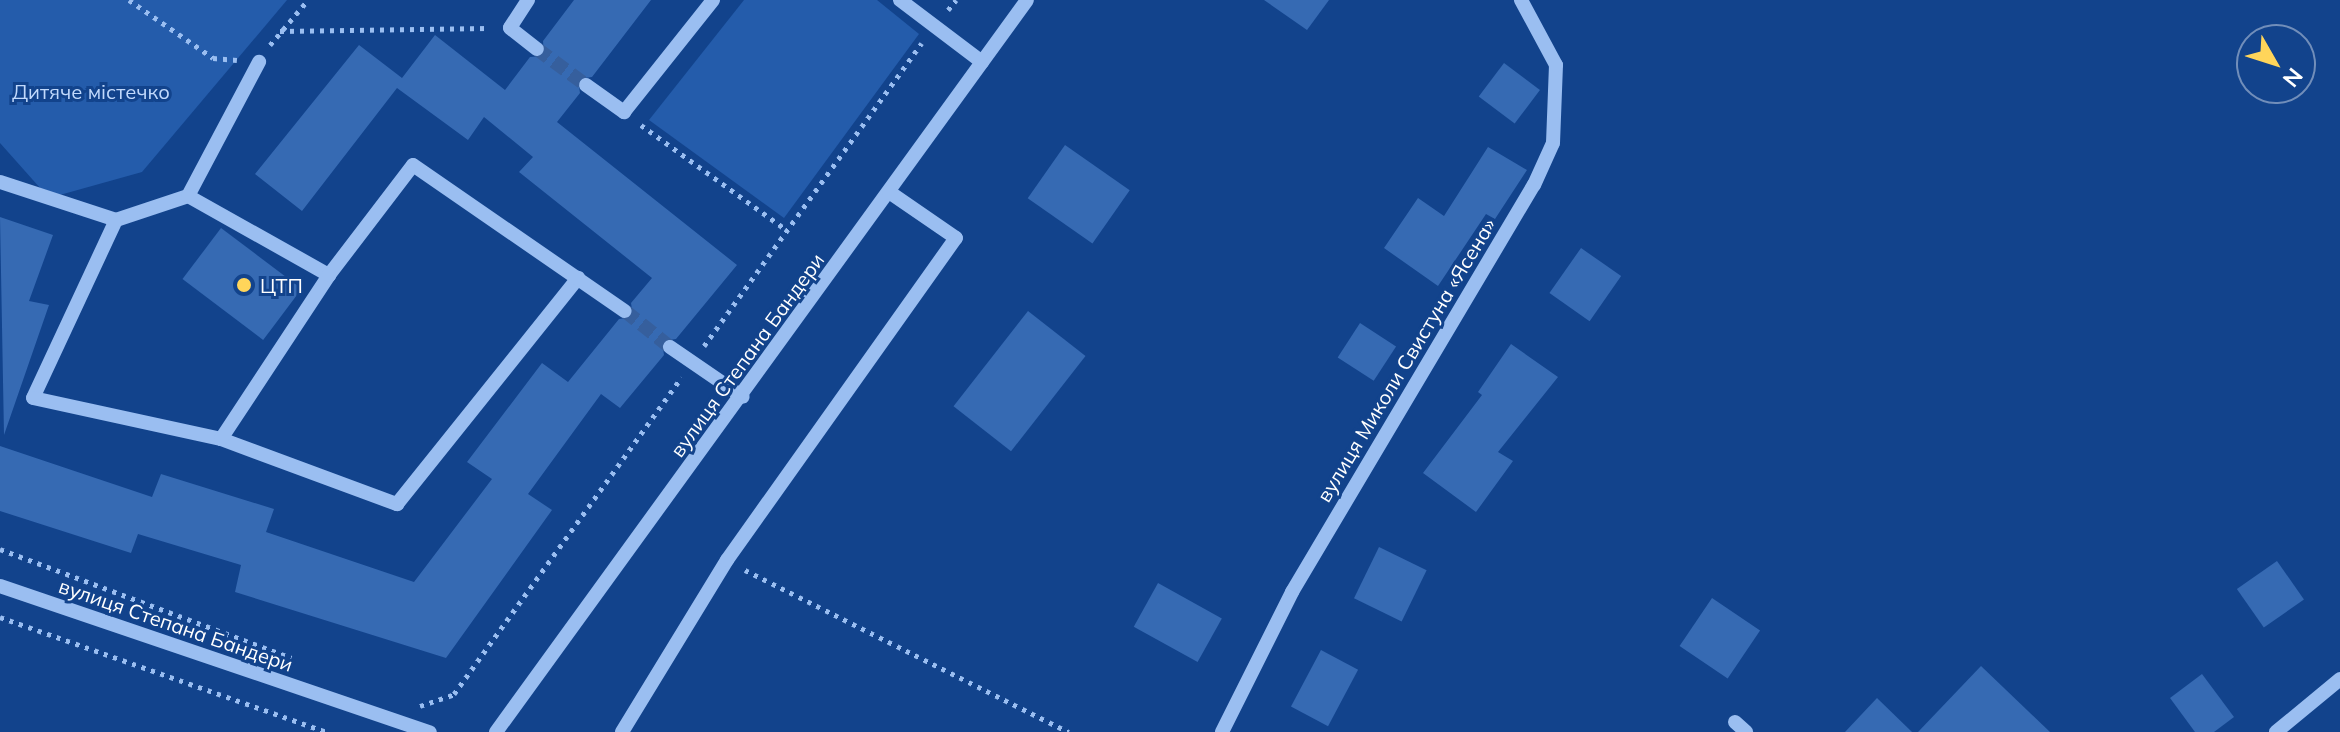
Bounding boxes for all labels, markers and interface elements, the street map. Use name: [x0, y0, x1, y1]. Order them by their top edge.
north arrow: [2236, 24, 2316, 104]
text: N: [2277, 63, 2309, 93]
park label: Дитяче містечко: [12, 79, 170, 103]
street label: вулиця Миколи Свистуна «Ясена»: [1312, 214, 1500, 506]
street label: вулиця Степана Бандери: [665, 249, 829, 461]
place label: ЦТП: [260, 273, 303, 297]
marker: ЦТП: [235, 276, 253, 294]
street label: вулиця Степана Бандери: [56, 574, 296, 676]

